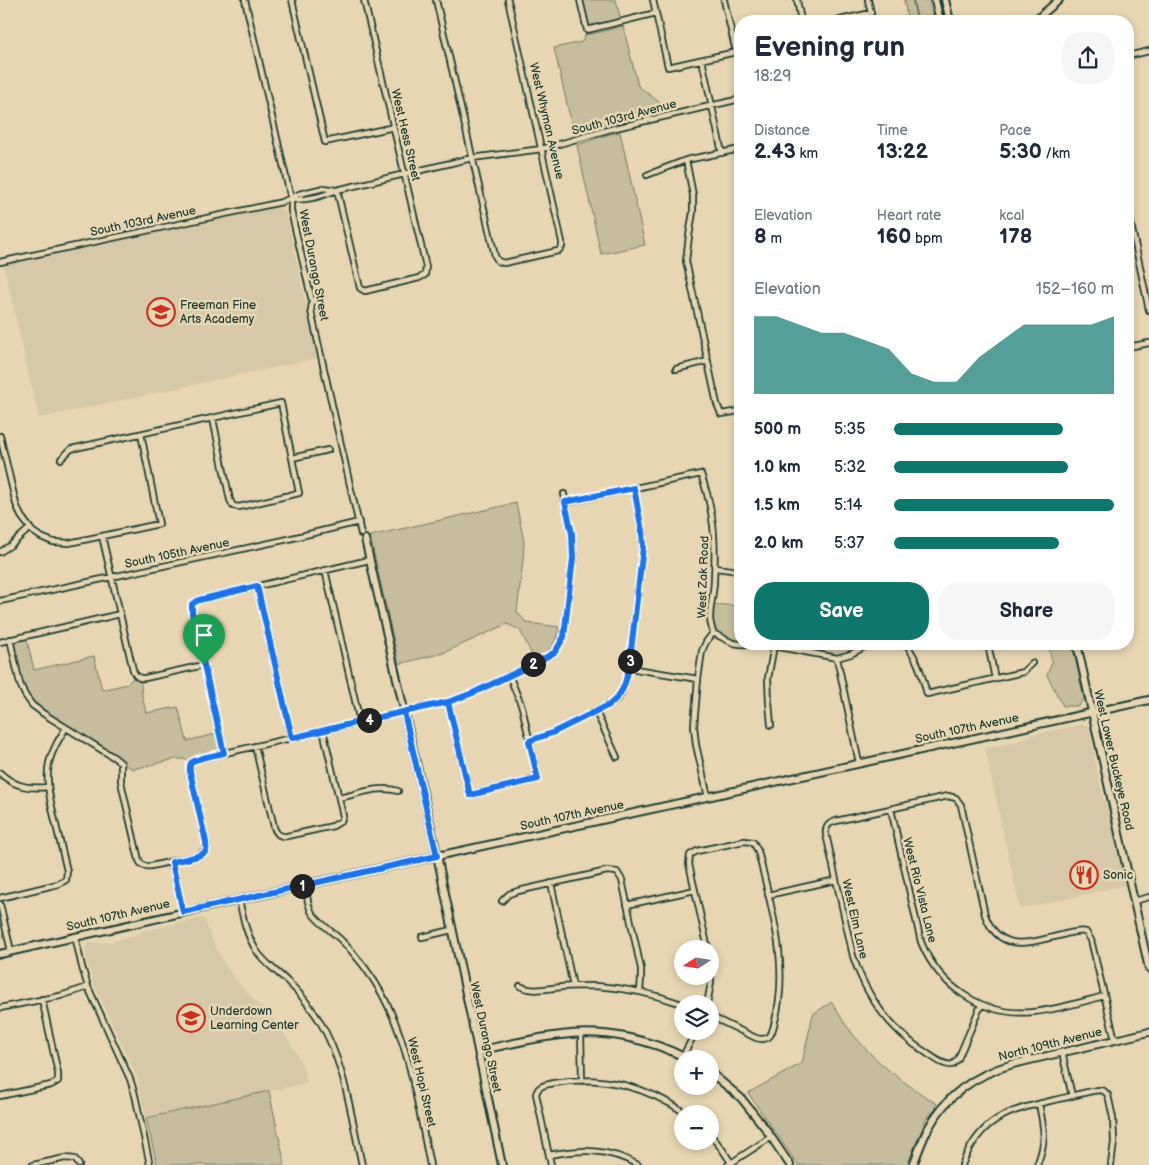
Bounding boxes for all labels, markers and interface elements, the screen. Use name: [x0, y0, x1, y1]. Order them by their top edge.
text: Evening run: [754, 31, 905, 64]
button: share: [1062, 32, 1114, 84]
street label: West Whyman Avenue: [526, 61, 567, 181]
text: 18:29: [754, 67, 791, 86]
street label: West Hess Street: [388, 88, 423, 183]
street label: South 103rd Avenue: [570, 96, 678, 139]
text: Distance: [754, 122, 810, 139]
text: Time: [877, 122, 908, 139]
text: Pace: [999, 122, 1031, 139]
text: 2.43: [754, 139, 796, 164]
text: 13:22: [877, 139, 928, 164]
text: 5:30: [999, 139, 1042, 164]
text: km: [796, 145, 818, 162]
text: /km: [1042, 145, 1070, 162]
street label: South 103rd Avenue: [89, 203, 197, 240]
text: Elevation: [754, 207, 812, 224]
text: Heart rate: [877, 207, 941, 224]
text: kcal: [999, 207, 1024, 224]
street label: West Durango Street: [295, 208, 332, 322]
text: 8: [754, 224, 767, 249]
text: 160: [877, 224, 911, 249]
text: 178: [999, 224, 1032, 249]
text: m: [767, 230, 782, 247]
text: bpm: [911, 230, 943, 247]
text: Elevation: [754, 280, 821, 299]
text: 152–160 m: [1036, 280, 1114, 299]
school or university icon: Freeman Fine Arts Academy: [146, 297, 176, 327]
place label: Freeman Fine Arts Academy: [180, 298, 256, 327]
text: 500 m: [754, 420, 801, 439]
text: 5:35: [834, 420, 865, 439]
text: 1.0 km: [754, 458, 801, 477]
text: 5:32: [834, 458, 866, 477]
text: 1.5 km: [754, 496, 800, 515]
text: 5:14: [834, 496, 862, 515]
text: 2.0 km: [754, 534, 803, 553]
text: 5:37: [834, 534, 864, 553]
street label: South 105th Avenue: [123, 535, 231, 572]
street label: West Zak Road: [695, 535, 712, 619]
button: Save: [754, 582, 929, 640]
button: Share: [939, 582, 1114, 640]
pin: [183, 614, 225, 665]
icon: arrive: [190, 621, 218, 649]
pin: 3: [618, 648, 642, 674]
pin: 2: [520, 652, 546, 676]
text: 3: [626, 653, 635, 670]
text: 2: [529, 656, 538, 673]
street label: West Lower Buckeye Road: [1090, 688, 1137, 832]
pin: 4: [356, 708, 382, 732]
street label: South 107th Avenue: [914, 710, 1020, 747]
text: 4: [365, 712, 374, 729]
street label: South 107th Avenue: [519, 797, 625, 834]
street label: West Rio Vista Lane: [899, 836, 940, 944]
restaurant icon: Sonic: [1069, 860, 1099, 890]
place label: Sonic: [1103, 868, 1133, 883]
pin: 1: [290, 874, 314, 898]
text: 1: [300, 878, 305, 895]
street label: West Elm Lane: [838, 878, 871, 960]
street label: South 107th Avenue: [65, 896, 171, 935]
north arrow: [674, 940, 719, 985]
map controls: [674, 940, 719, 1150]
street label: West Durango Street: [466, 980, 505, 1094]
button: layers: [674, 995, 719, 1040]
school or university icon: Underdown Learning Center: [176, 1003, 206, 1033]
place label: Underdown Learning Center: [210, 1004, 299, 1033]
street label: North 109th Avenue: [997, 1024, 1104, 1065]
street label: West Hopi Street: [404, 1036, 439, 1129]
button: +: [674, 1050, 719, 1095]
button: −: [674, 1105, 719, 1150]

